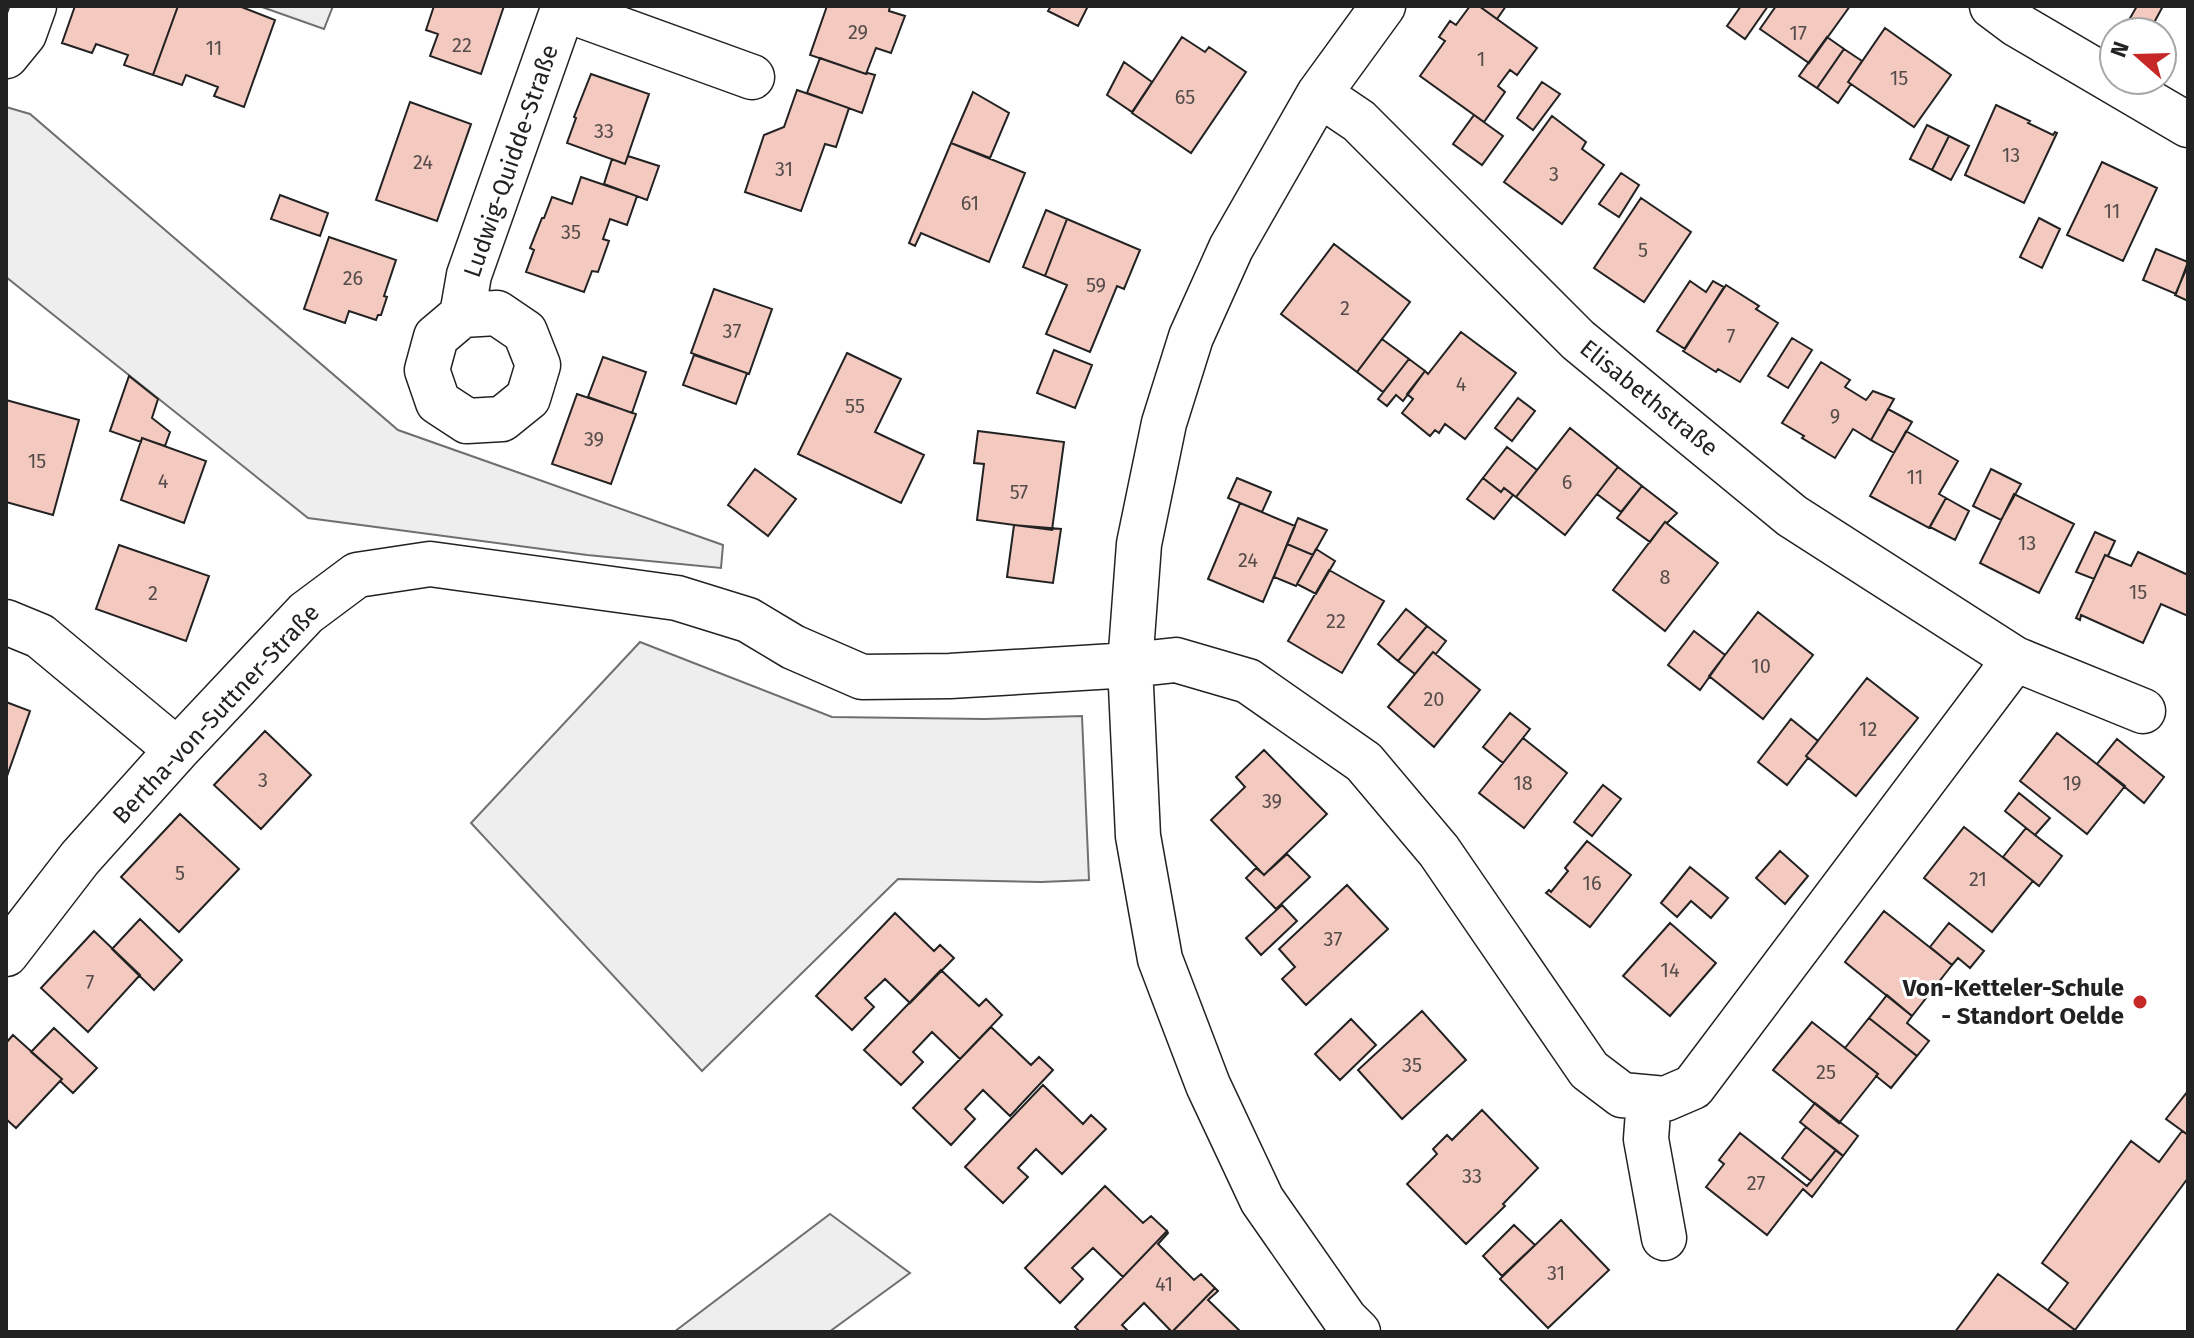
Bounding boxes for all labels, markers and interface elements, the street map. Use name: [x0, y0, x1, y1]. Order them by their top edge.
north arrow: [2098, 16, 2178, 96]
house number: 29: [848, 20, 868, 44]
house number: 17: [1789, 21, 1807, 45]
house number: 22: [452, 33, 472, 57]
house number: 11: [205, 36, 223, 60]
text: N: [2104, 38, 2135, 61]
street label: Ludwig-Quidde-Straße: [458, 41, 564, 281]
house number: 1: [1477, 47, 1485, 71]
house number: 15: [1890, 66, 1908, 90]
house number: 65: [1175, 85, 1195, 109]
house number: 33: [594, 119, 614, 143]
house number: 13: [2002, 143, 2020, 167]
house number: 24: [413, 150, 433, 174]
house number: 31: [775, 157, 793, 181]
house number: 3: [1549, 162, 1559, 186]
house number: 61: [961, 191, 979, 215]
house number: 11: [2103, 199, 2121, 223]
house number: 35: [561, 220, 581, 244]
house number: 5: [1638, 238, 1648, 262]
house number: 26: [343, 266, 363, 290]
house number: 59: [1086, 273, 1106, 297]
house number: 2: [1340, 296, 1350, 320]
house number: 37: [723, 319, 741, 343]
house number: 7: [1727, 324, 1736, 348]
street label: Elisabethstraße: [1574, 334, 1724, 462]
house number: 4: [1456, 372, 1467, 396]
house number: 55: [845, 394, 865, 418]
house number: 9: [1830, 404, 1840, 428]
house number: 39: [584, 427, 604, 451]
house number: 15: [28, 449, 46, 473]
house number: 11: [1906, 465, 1924, 489]
house number: 4: [158, 469, 169, 493]
house number: 6: [1562, 470, 1572, 494]
house number: 57: [1010, 480, 1028, 504]
house number: 13: [2018, 531, 2036, 555]
house number: 24: [1238, 548, 1258, 572]
house number: 8: [1659, 565, 1671, 589]
house number: 15: [2129, 580, 2147, 604]
house number: 2: [148, 581, 158, 605]
street label: Bertha-von-Suttner-Straße: [107, 599, 325, 829]
house number: 22: [1326, 609, 1346, 633]
house number: 10: [1751, 654, 1771, 678]
house number: 20: [1423, 687, 1445, 711]
house number: 12: [1859, 717, 1877, 741]
house number: 3: [258, 768, 268, 792]
house number: 18: [1513, 771, 1533, 795]
house number: 19: [2062, 771, 2082, 795]
house number: 39: [1262, 789, 1282, 813]
house number: 5: [175, 861, 185, 885]
house number: 21: [1969, 867, 1987, 891]
house number: 16: [1582, 871, 1602, 895]
house number: 37: [1324, 927, 1342, 951]
house number: 14: [1660, 958, 1680, 982]
house number: 7: [86, 970, 95, 994]
place label: Von-Ketteler-Schule - Standort Oelde: [1902, 974, 2124, 1030]
marker: Von-Ketteler-Schule - Standort Oelde: [2131, 993, 2149, 1011]
house number: 35: [1402, 1053, 1422, 1077]
house number: 25: [1816, 1060, 1836, 1084]
house number: 33: [1462, 1164, 1482, 1188]
house number: 27: [1747, 1171, 1765, 1195]
house number: 31: [1547, 1261, 1565, 1285]
house number: 41: [1155, 1272, 1173, 1296]

